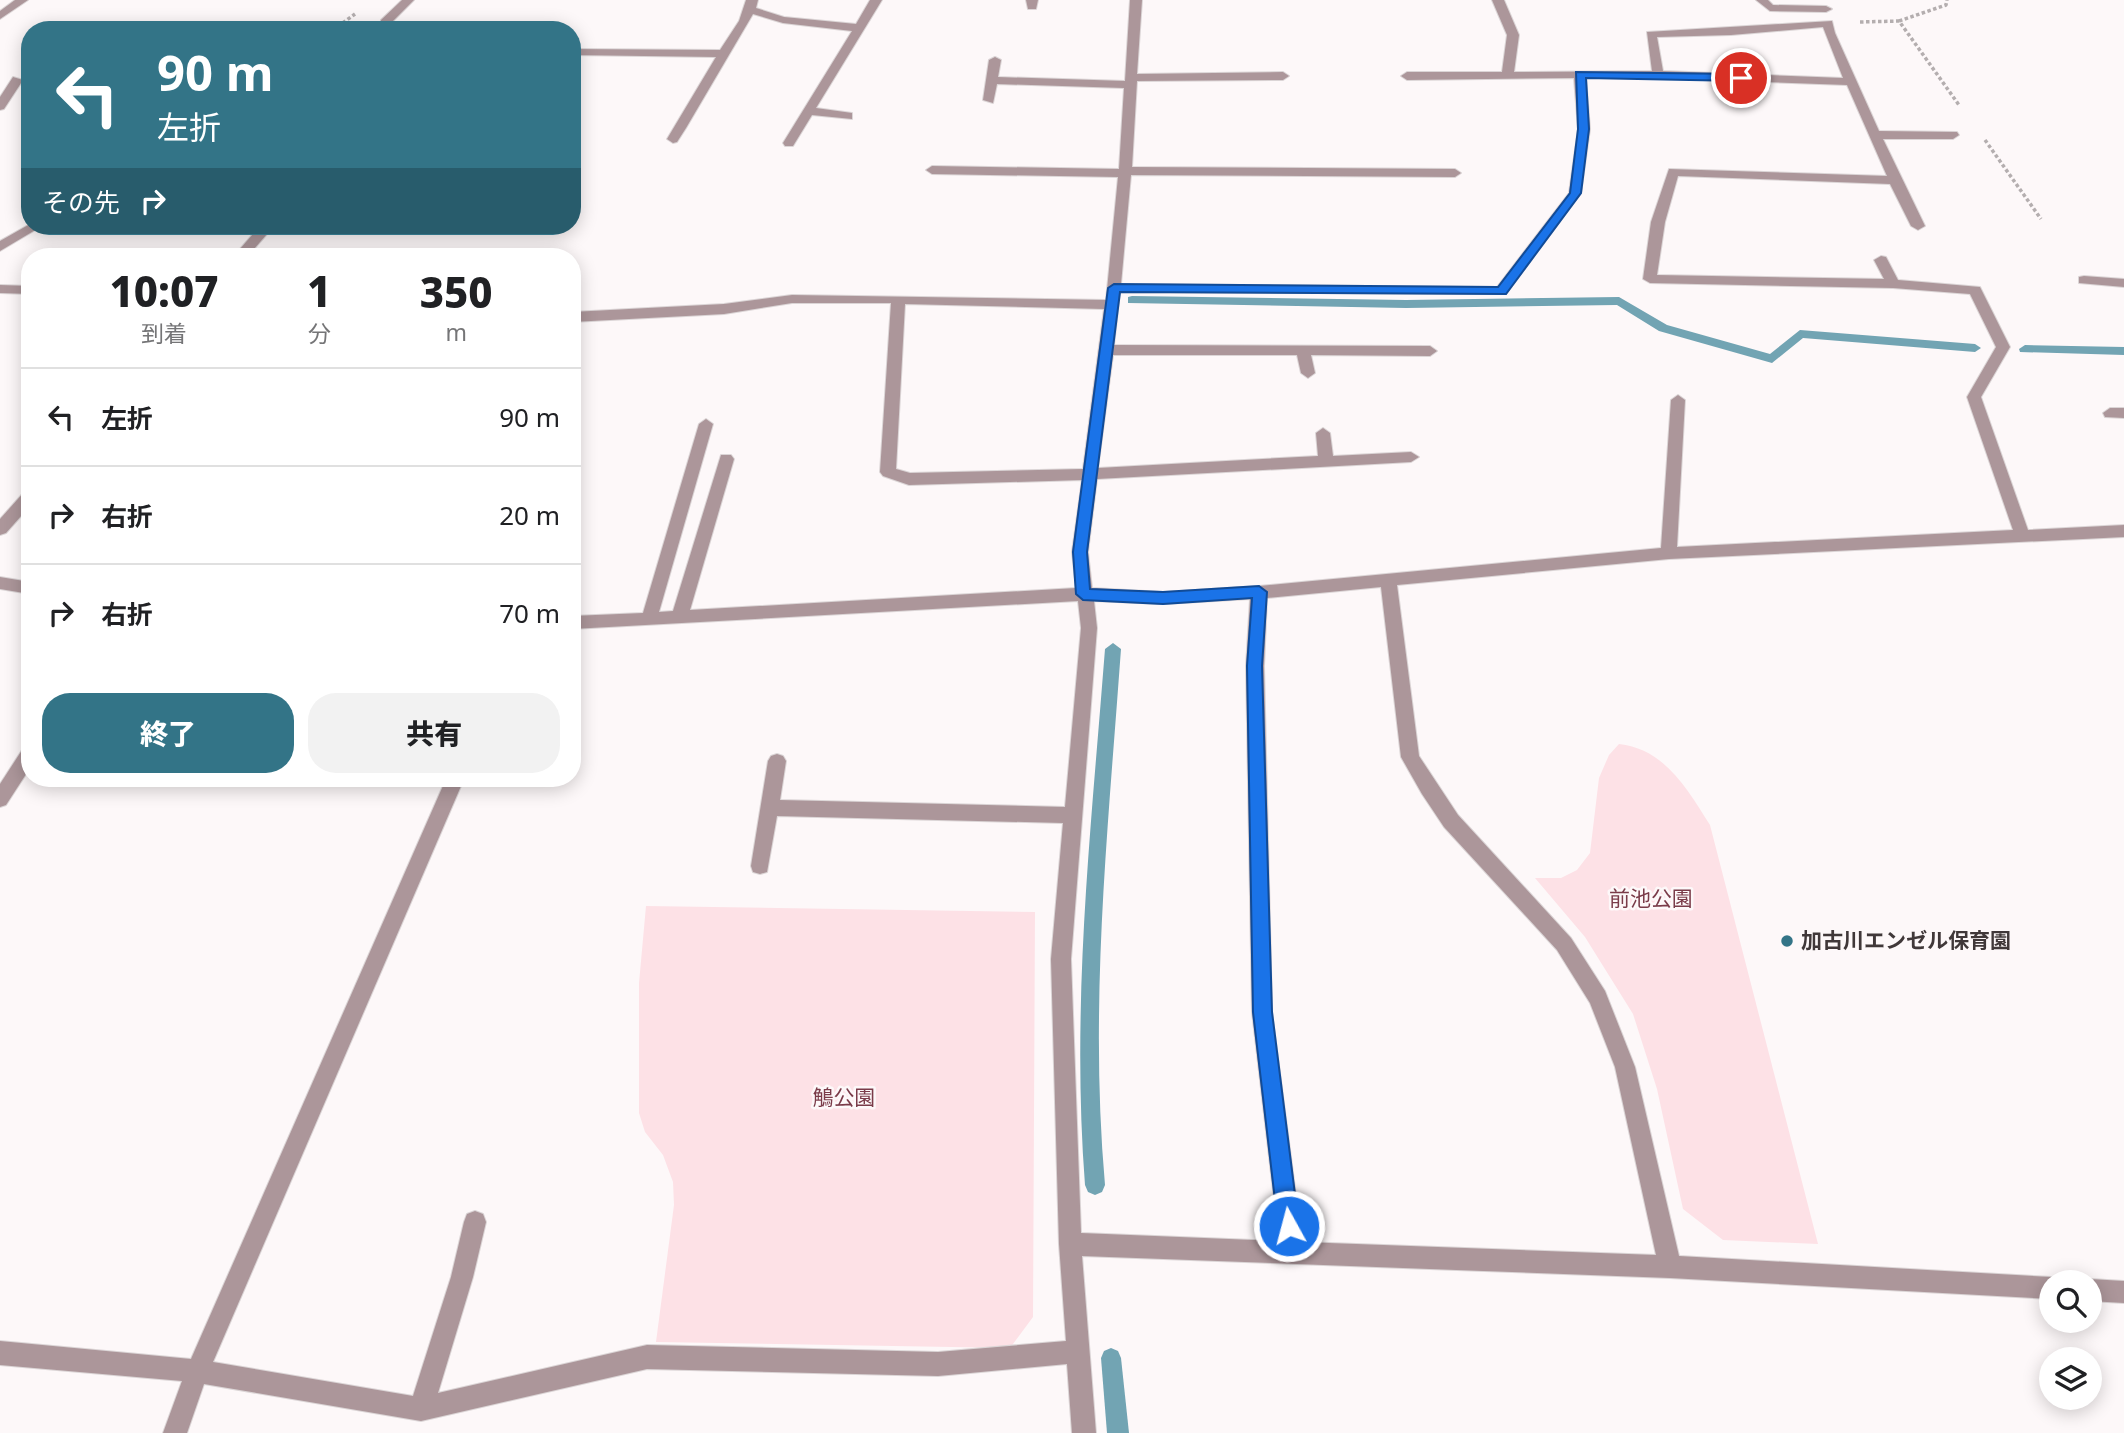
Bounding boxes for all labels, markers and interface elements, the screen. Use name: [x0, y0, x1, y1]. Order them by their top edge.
text: 90 m: [157, 39, 274, 105]
pin: [1711, 48, 1771, 108]
icon: left: [42, 49, 133, 140]
icon: arrive: [1722, 59, 1760, 97]
text: 左折: [157, 105, 221, 148]
icon: right: [134, 182, 172, 220]
text: その先: [42, 184, 120, 220]
text: 10:07: [109, 262, 219, 319]
text: 1: [307, 262, 331, 319]
text: 350: [420, 263, 493, 320]
text: m: [445, 316, 467, 348]
text: 到着: [141, 317, 187, 349]
text: 分: [308, 317, 331, 349]
icon: left: [42, 398, 80, 436]
text: 90 m: [499, 399, 560, 435]
text: 左折: [101, 400, 153, 436]
icon: right: [42, 496, 80, 534]
text: 20 m: [499, 497, 560, 533]
text: 右折: [101, 498, 153, 534]
icon: right: [42, 594, 80, 632]
text: 70 m: [499, 595, 560, 631]
text: 右折: [101, 596, 153, 632]
button: 終了: [42, 693, 294, 773]
button: 共有: [308, 693, 560, 773]
park label: 前池公園: [1609, 884, 1693, 912]
place label: 加古川エンゼル保育園: [1801, 926, 2011, 954]
marker: 加古川エンゼル保育園: [1779, 933, 1795, 949]
park label: 鵤公園: [813, 1083, 876, 1111]
position arrow: [1252, 1189, 1326, 1263]
map controls: [2039, 1270, 2102, 1410]
button: search: [2039, 1270, 2102, 1333]
button: layers: [2039, 1347, 2102, 1410]

